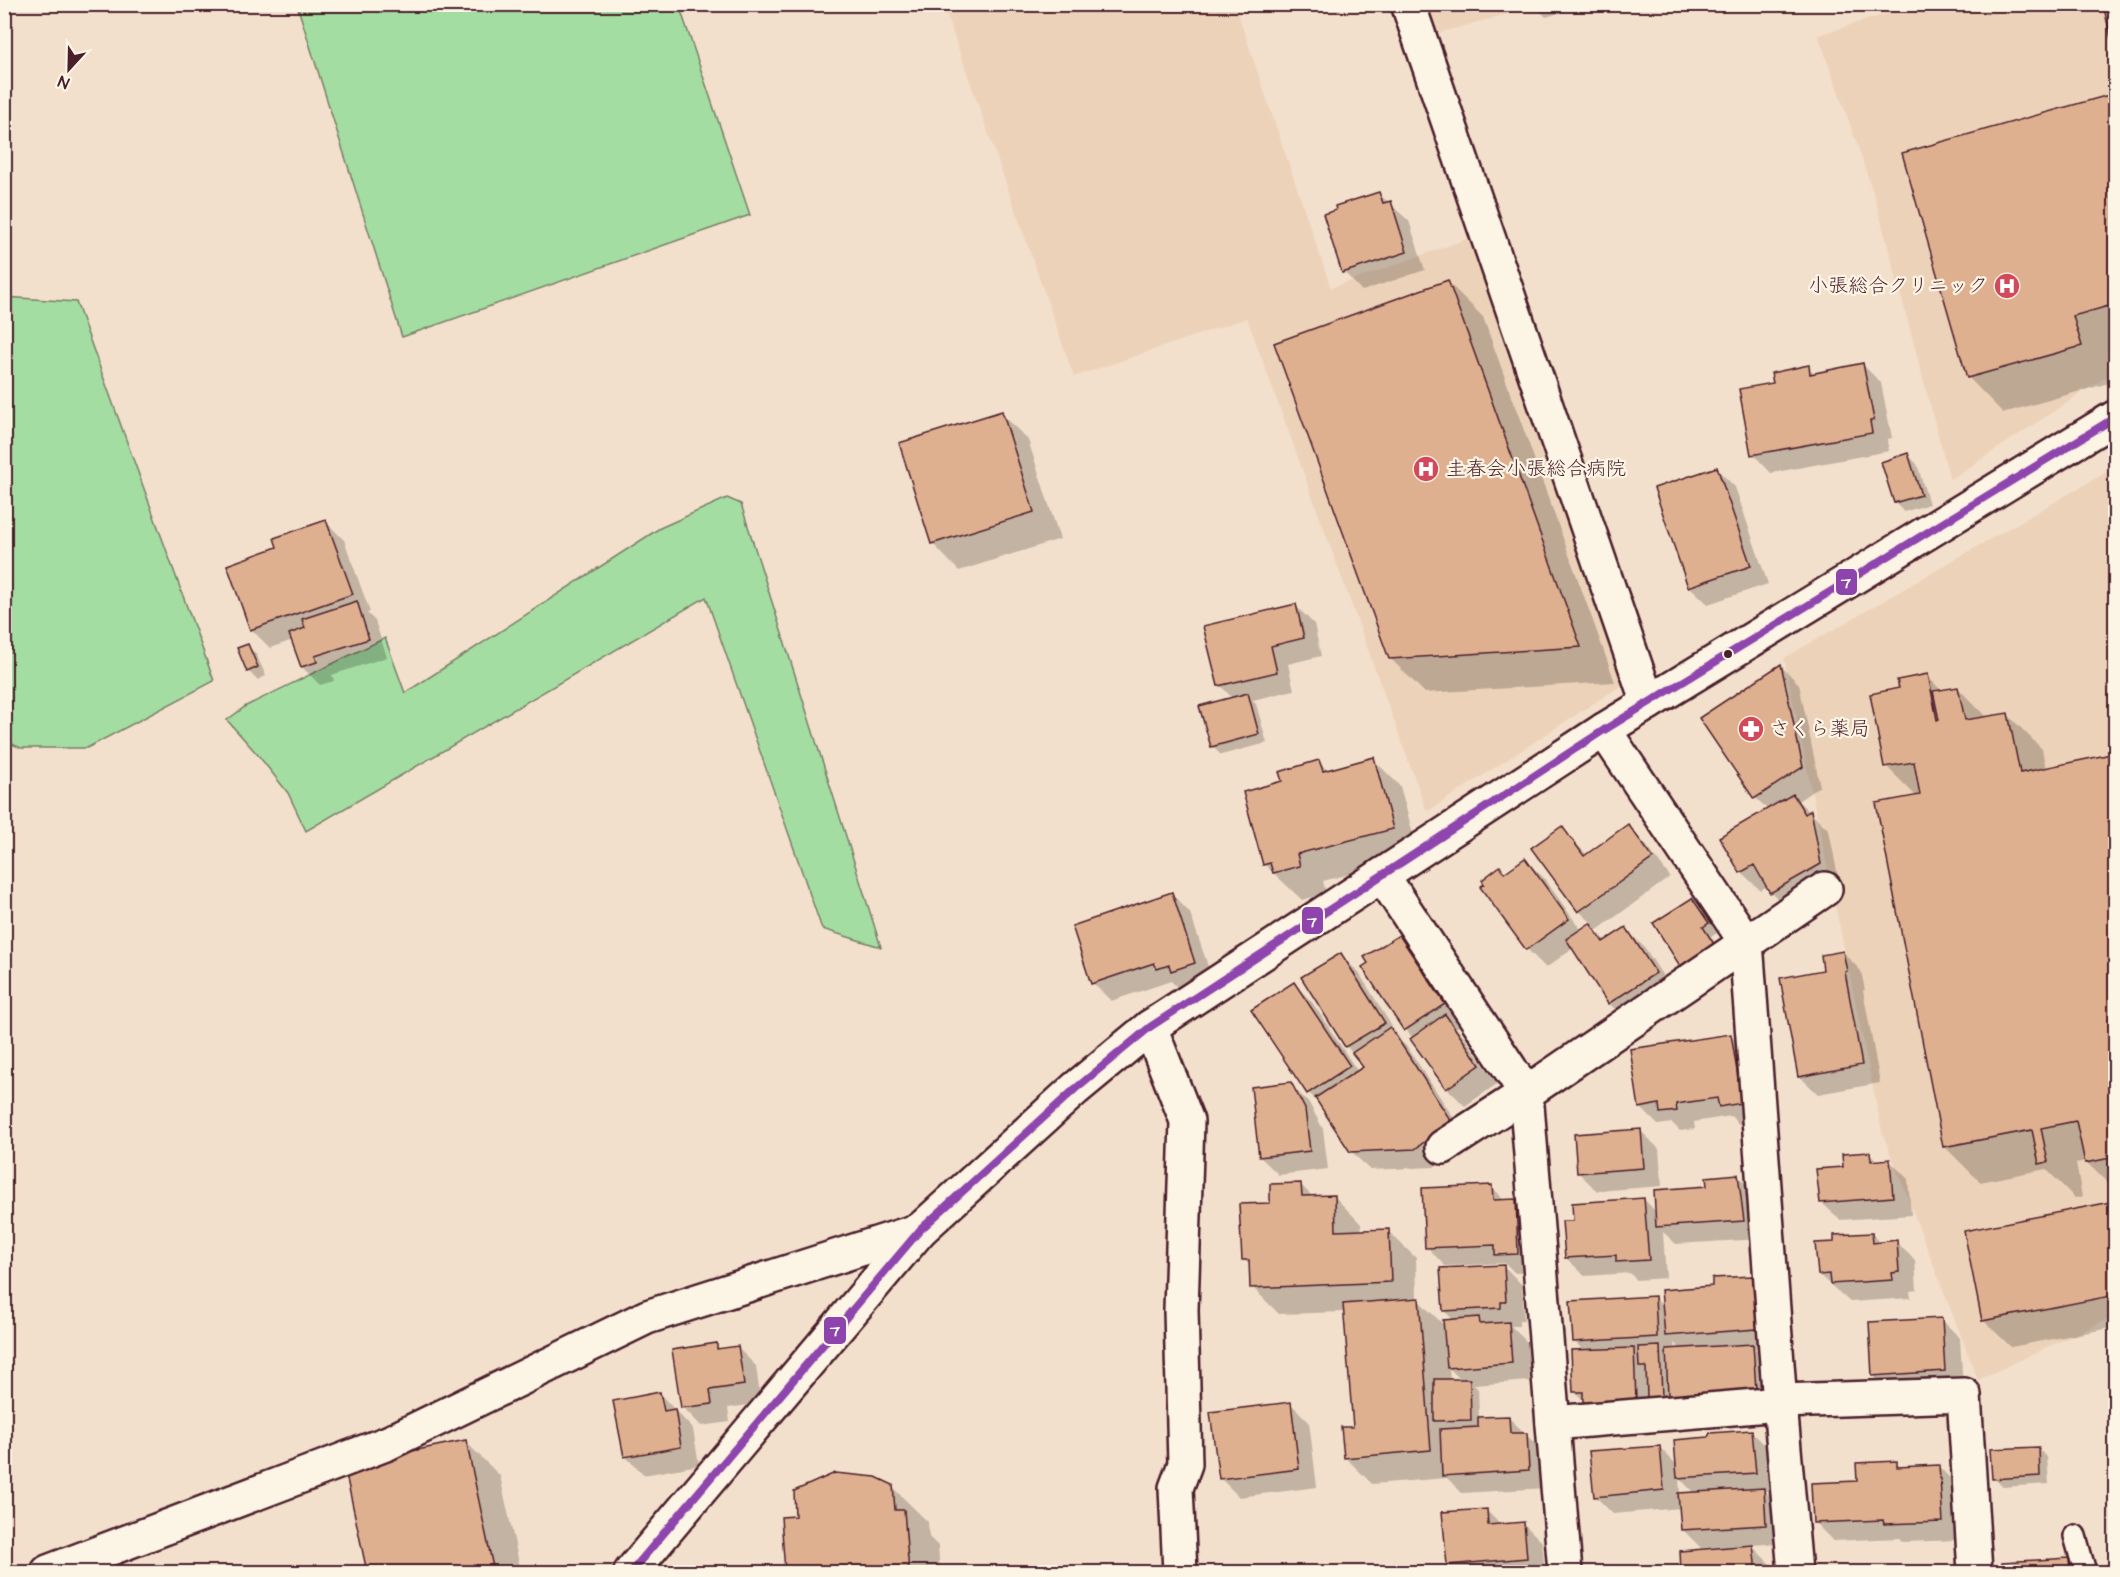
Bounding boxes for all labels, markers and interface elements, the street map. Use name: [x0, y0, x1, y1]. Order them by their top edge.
north arrow: [39, 39, 99, 99]
text: N: [55, 70, 73, 94]
hospital icon: 小張総合クリニック: [1992, 271, 2022, 301]
place label: 小張総合クリニック: [1808, 272, 1988, 300]
hospital icon: 圭春会小張総合病院: [1411, 454, 1441, 484]
place label: 圭春会小張総合病院: [1446, 455, 1626, 483]
line badge: 7: [1835, 568, 1858, 596]
text: 7: [1840, 572, 1851, 594]
unlabelled marker: [1722, 648, 1734, 660]
pharmacy icon: さくら薬局: [1736, 714, 1766, 744]
place label: さくら薬局: [1770, 715, 1870, 743]
line badge: 7: [1301, 906, 1324, 935]
text: 7: [1306, 911, 1317, 933]
line badge: 7: [823, 1316, 847, 1345]
text: 7: [829, 1320, 840, 1342]

